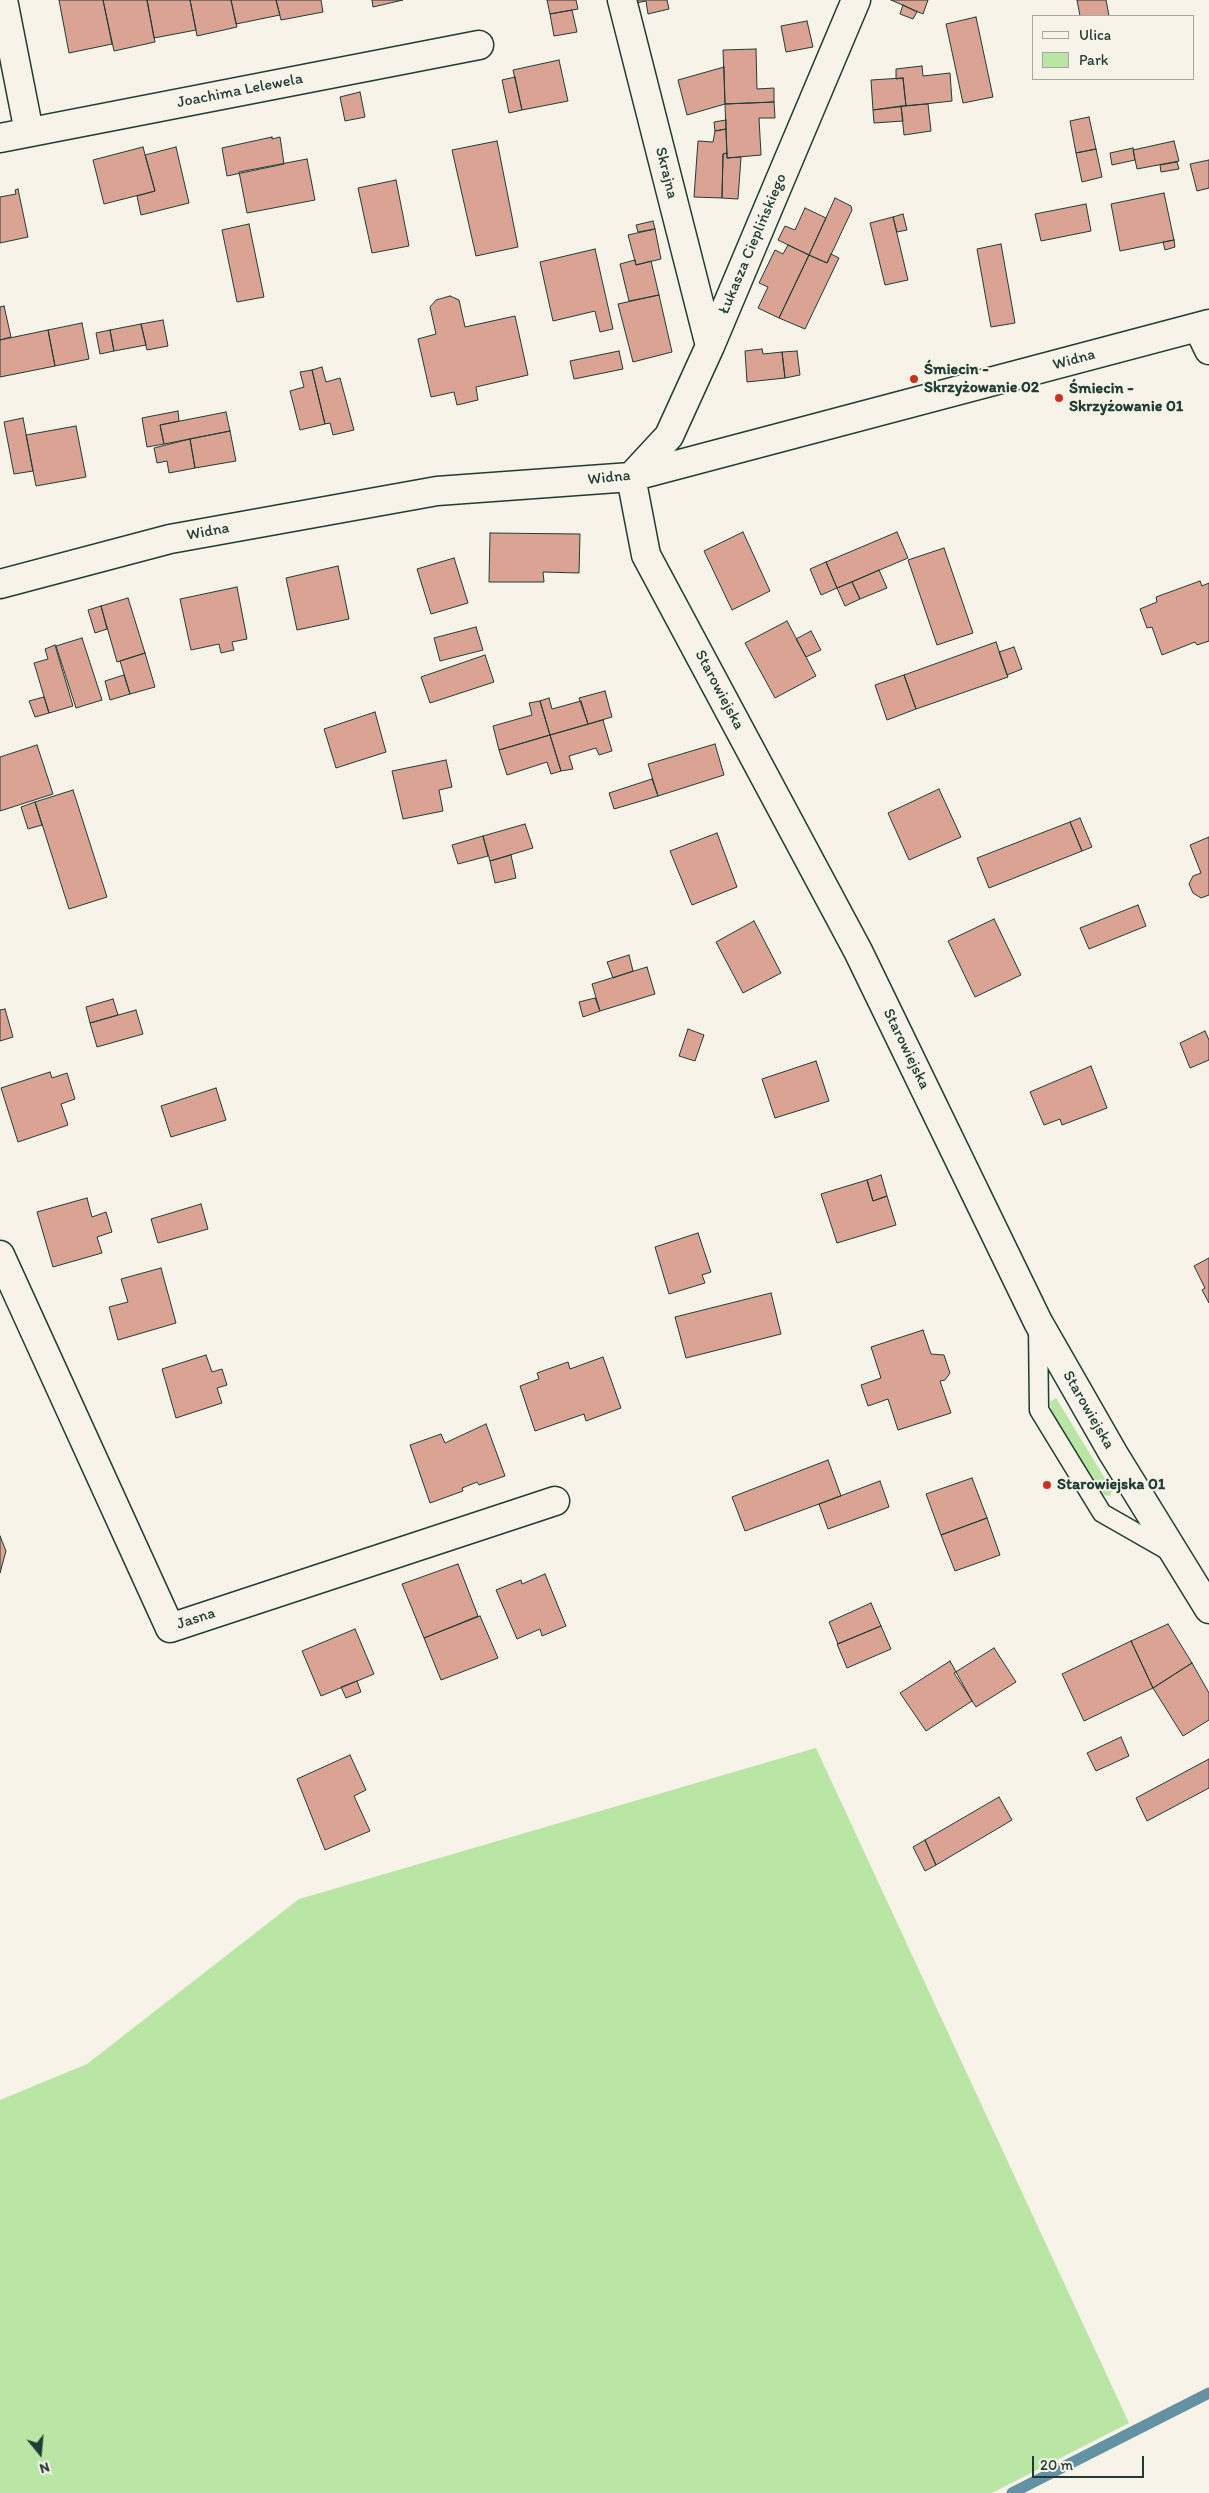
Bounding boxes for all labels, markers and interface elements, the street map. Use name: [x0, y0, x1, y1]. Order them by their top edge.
legend: [1032, 15, 1194, 80]
text: Ulica: [1079, 26, 1111, 44]
text: Park: [1079, 51, 1109, 69]
street label: Joachima Lelewela: [175, 69, 305, 113]
street label: Skrajna: [650, 145, 682, 201]
street label: Łukasza Cieplińskiego: [715, 171, 791, 317]
street label: Widna: [1051, 345, 1097, 375]
place label: Śmiecin - Skrzyżowanie 02: [924, 360, 1039, 398]
marker: Śmiecin - Skrzyżowanie 02: [908, 373, 920, 385]
place label: Śmiecin - Skrzyżowanie 01: [1069, 379, 1183, 417]
marker: Śmiecin - Skrzyżowanie 01: [1053, 392, 1065, 404]
street label: Widna: [587, 466, 631, 490]
street label: Widna: [185, 519, 231, 545]
street label: Starowiejska: [690, 647, 748, 733]
street label: Starowiejska: [878, 1006, 934, 1092]
street label: Starowiejska: [1058, 1367, 1118, 1453]
place label: Starowiejska 01: [1057, 1475, 1165, 1495]
marker: Starowiejska 01: [1041, 1479, 1053, 1491]
street label: Jasna: [174, 1604, 218, 1634]
north arrow: [15, 2428, 65, 2478]
scale bar: [1034, 2446, 1146, 2478]
text: 20 m: [1040, 2456, 1073, 2474]
text: N: [38, 2458, 52, 2477]

